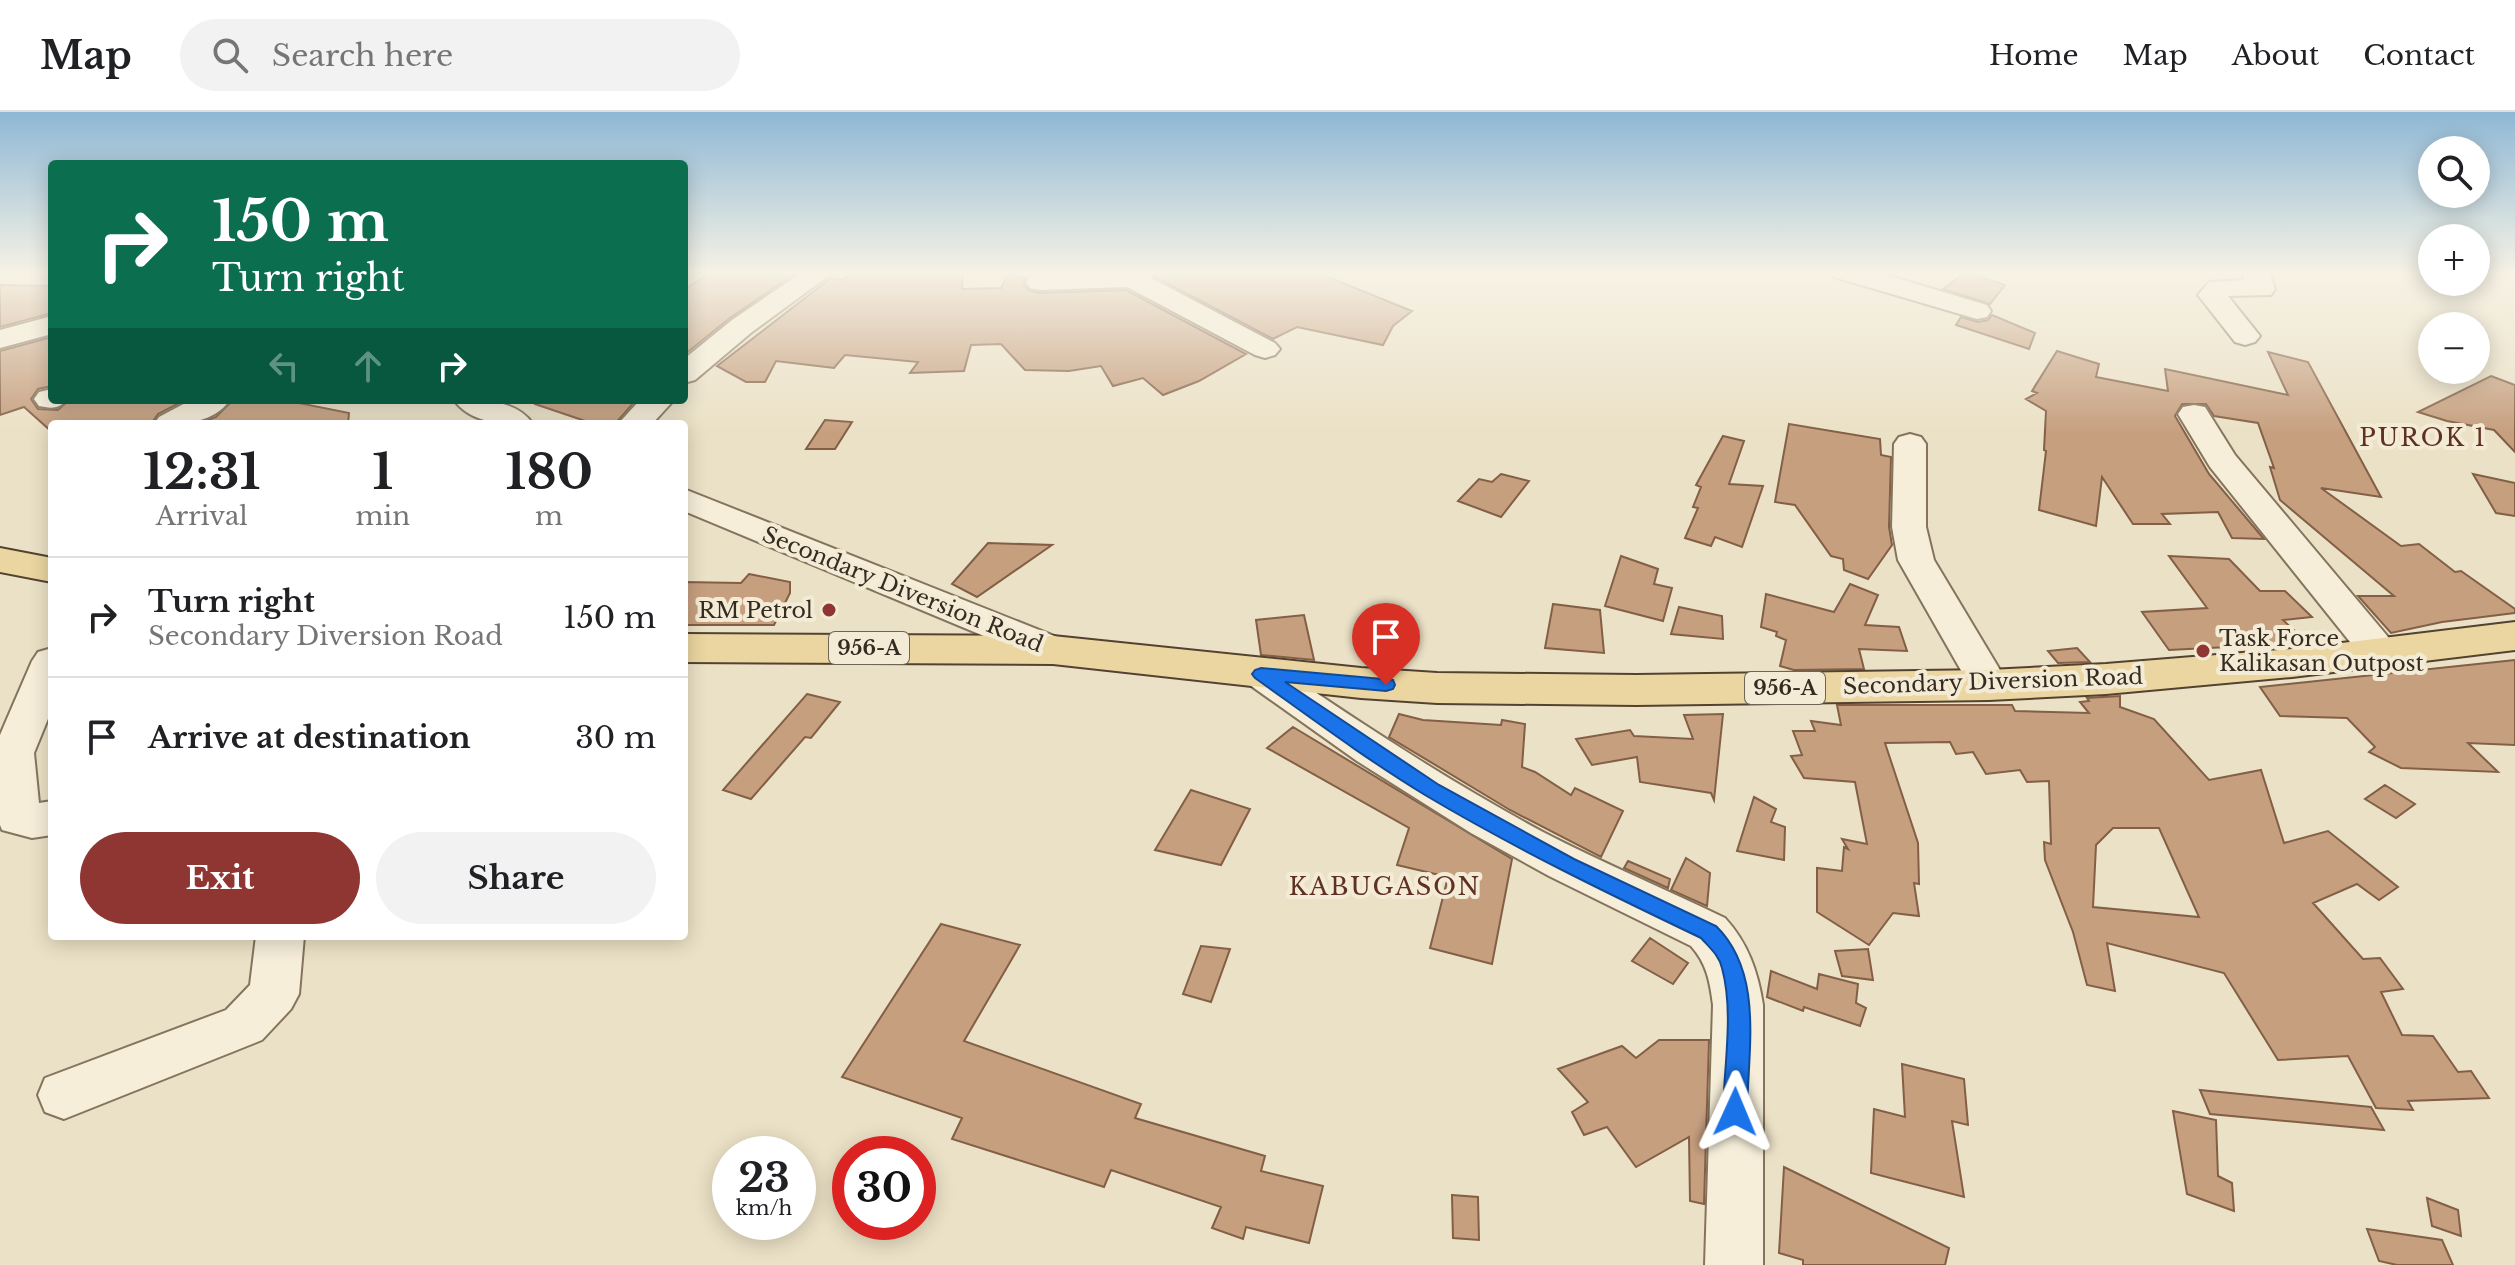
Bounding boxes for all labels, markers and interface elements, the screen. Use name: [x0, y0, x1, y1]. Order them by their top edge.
search box: [180, 19, 740, 91]
text: Map: [40, 32, 132, 79]
icon: search: [208, 33, 252, 77]
text: Search here: [272, 37, 453, 74]
text: Home: [1989, 38, 2079, 73]
text: Map: [2123, 38, 2188, 73]
text: About: [2232, 38, 2319, 73]
text: Contact: [2363, 38, 2475, 73]
map controls: [2418, 136, 2490, 384]
button: search: [2418, 136, 2490, 208]
text: 150 m: [212, 187, 389, 256]
icon: right: [80, 192, 184, 296]
button: +: [2418, 224, 2490, 296]
text: Turn right: [212, 256, 405, 301]
button: −: [2418, 312, 2490, 384]
icon: left: [262, 344, 306, 388]
icon: ahead: [346, 344, 390, 388]
icon: right: [430, 344, 474, 388]
district label: PUROK 1: [2359, 423, 2487, 452]
text: 12:31: [143, 442, 260, 502]
text: 1: [372, 442, 393, 502]
text: 180: [505, 442, 593, 502]
text: Arrival: [156, 500, 248, 532]
text: min: [355, 500, 410, 532]
text: m: [535, 500, 563, 532]
street label: Secondary Diversion Road: [759, 521, 1047, 658]
text: Turn right: [148, 583, 315, 620]
icon: right: [80, 595, 124, 639]
place label: RM Petrol: [698, 597, 813, 624]
text: 150 m: [563, 599, 656, 636]
marker: RM Petrol: [820, 601, 838, 619]
pin: [1352, 603, 1420, 685]
icon: arrive: [1364, 615, 1408, 659]
text: Secondary Diversion Road: [148, 620, 503, 652]
place label: Task Force Kalikasan Outpost: [2219, 625, 2425, 677]
road number: 956-A: [829, 632, 909, 664]
marker: Task Force Kalikasan Outpost: [2194, 642, 2212, 660]
street label: Secondary Diversion Road: [1843, 663, 2144, 700]
road number: 956-A: [1745, 672, 1825, 704]
icon: arrive: [80, 715, 124, 759]
text: Arrive at destination: [148, 719, 471, 756]
text: 30 m: [575, 719, 656, 756]
button: Exit: [80, 832, 360, 924]
button: Share: [376, 832, 656, 924]
district label: KABUGASON: [1289, 872, 1481, 901]
position arrow: [1693, 1070, 1777, 1154]
speed limit sign: 30: [832, 1136, 936, 1240]
text: 23: [738, 1153, 790, 1203]
text: km/h: [736, 1196, 792, 1220]

